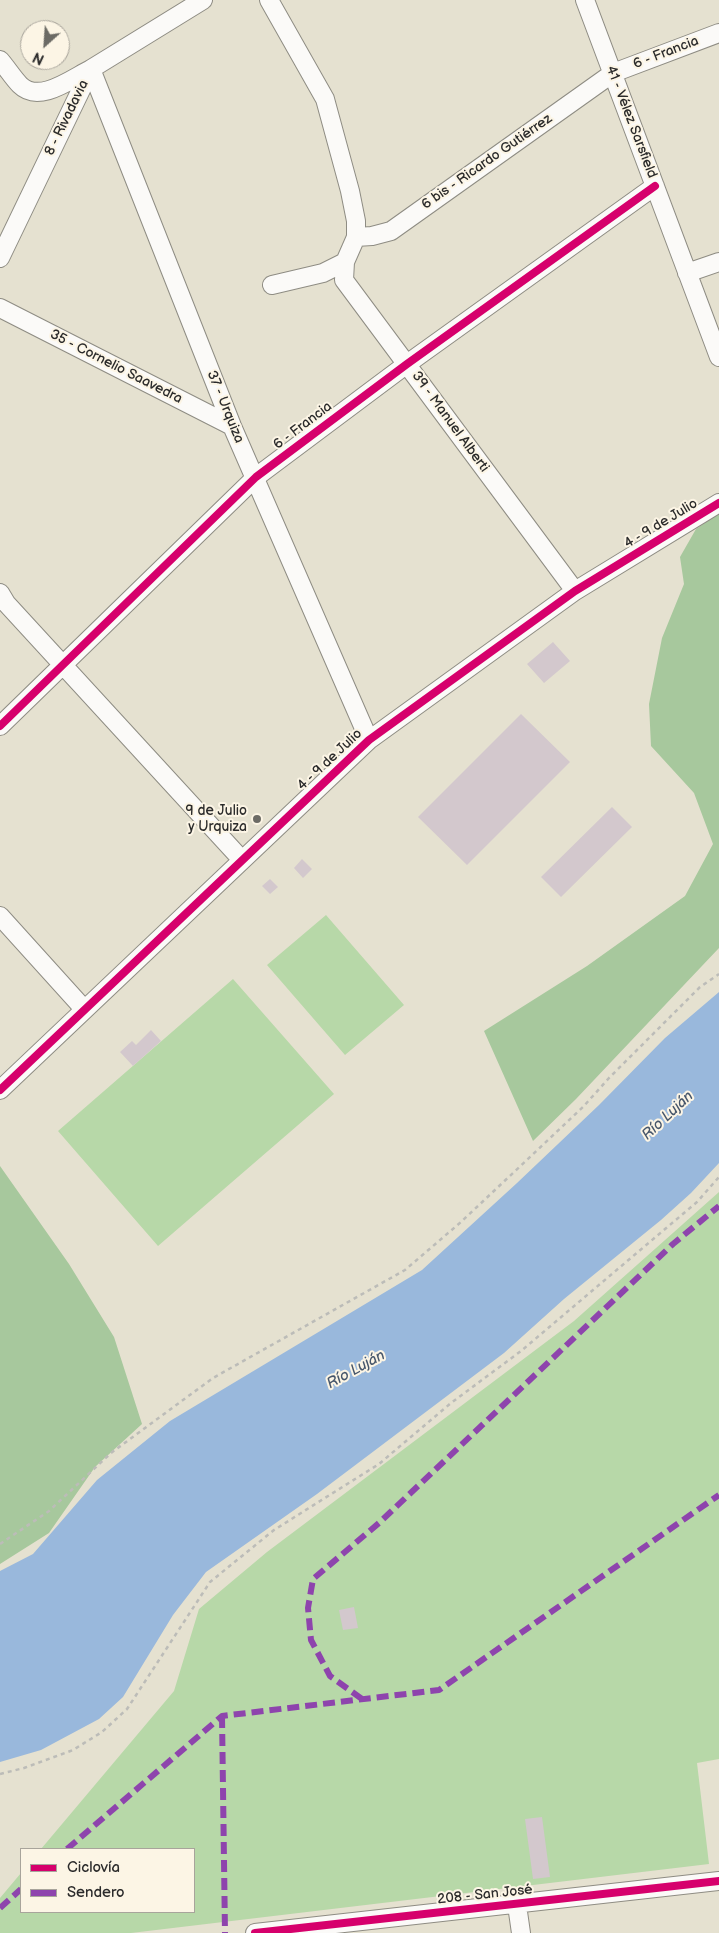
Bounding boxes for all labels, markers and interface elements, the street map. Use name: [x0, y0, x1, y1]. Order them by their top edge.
north arrow: [20, 20, 70, 70]
street label: 6 - Francia: [631, 33, 701, 73]
text: N: [30, 48, 47, 68]
street label: 41 - Vélez Sarsfield: [602, 63, 660, 181]
street label: 8 - Rivadavia: [41, 77, 93, 159]
street label: 6 bis - Ricardo Gutiérrez: [419, 111, 555, 213]
street label: 35 - Cornelio Saavedra: [47, 326, 185, 408]
street label: 37 - Urquiza: [203, 368, 247, 446]
street label: 39 - Manuel Alberti: [408, 368, 492, 476]
street label: 6 - Francia: [270, 399, 336, 453]
street label: 4 - 9 de Julio: [621, 496, 701, 552]
street label: 4 - 9 de Julio: [294, 726, 366, 794]
place label: 9 de Julio y Urquiza: [186, 803, 247, 836]
marker: 9 de Julio y Urquiza: [251, 813, 263, 825]
water label: Río Luján: [639, 1088, 697, 1144]
water label: Río Luján: [324, 1347, 388, 1393]
legend: [20, 1848, 195, 1913]
text: Ciclovía: [67, 1858, 120, 1877]
street label: 208 - San José: [437, 1882, 533, 1908]
text: Sendero: [67, 1883, 125, 1902]

